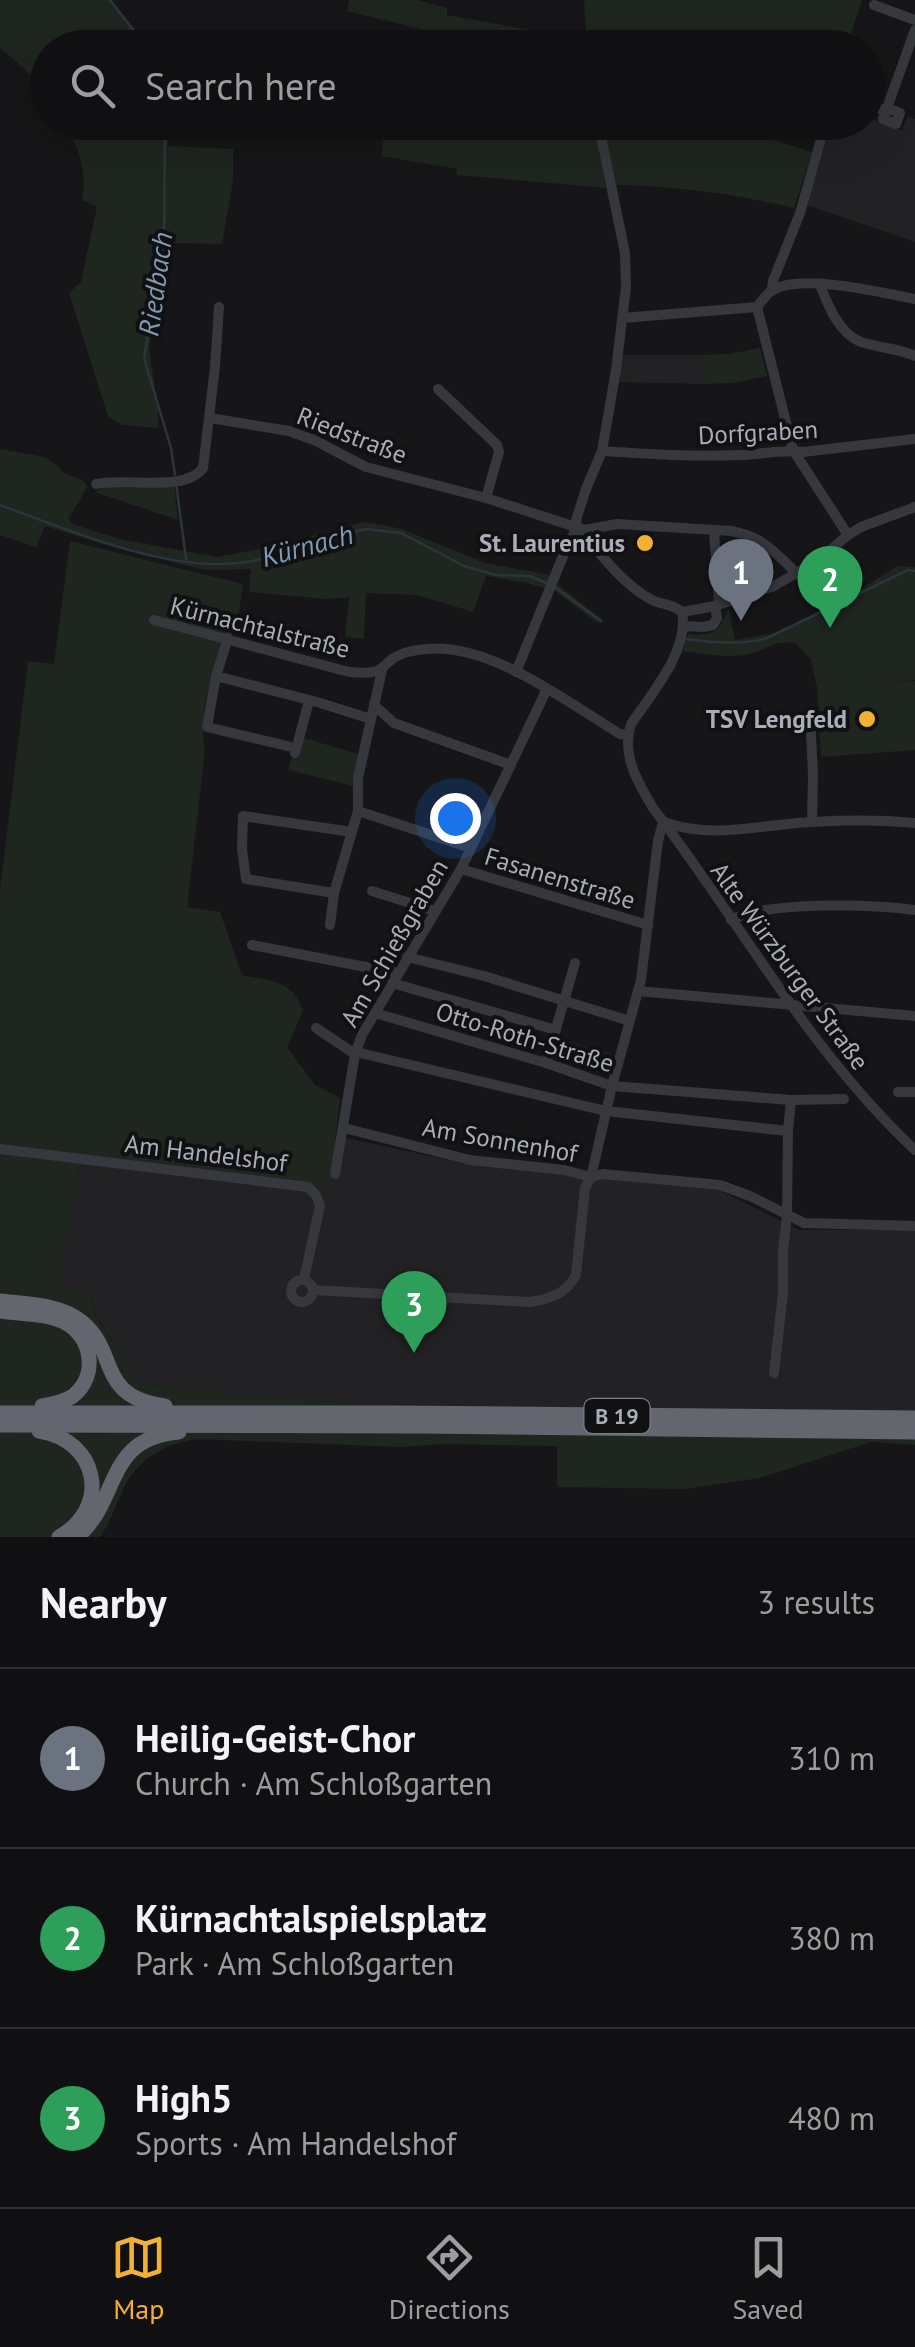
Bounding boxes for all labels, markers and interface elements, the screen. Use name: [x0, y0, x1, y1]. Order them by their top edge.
search box: [30, 30, 885, 140]
icon: search: [65, 58, 120, 113]
text: Search here: [145, 61, 337, 110]
water label: Riedbach: [129, 230, 181, 338]
street label: Riedstraße: [293, 399, 411, 471]
street label: Dorfgraben: [697, 413, 819, 451]
water label: Kürnach: [257, 515, 357, 575]
place label: St. Laurentius: [479, 527, 625, 559]
marker: St. Laurentius: [634, 532, 656, 554]
pin: 1: [708, 538, 774, 621]
pin: 2: [798, 546, 862, 628]
street label: Kürnachtalstraße: [167, 589, 353, 665]
place label: TSV Lengfeld: [706, 703, 847, 735]
marker: TSV Lengfeld: [856, 708, 878, 730]
your location: [430, 793, 481, 844]
street label: Fasanenstraße: [481, 840, 639, 916]
street label: Am Schießgraben: [333, 853, 455, 1033]
street label: Alte Würzburger Straße: [704, 856, 876, 1076]
street label: Otto-Roth-Straße: [432, 995, 618, 1079]
street label: Am Sonnenhof: [420, 1111, 581, 1170]
street label: Am Handelshof: [123, 1127, 290, 1179]
pin: 3: [382, 1270, 446, 1353]
road number: B 19: [584, 1399, 650, 1433]
text: Nearby: [40, 1575, 167, 1630]
text: 3 results: [757, 1581, 875, 1623]
text: Heilig-Geist-Chor: [135, 1713, 415, 1762]
text: 1: [63, 1737, 82, 1779]
text: 310 m: [788, 1737, 875, 1779]
text: Church · Am Schloßgarten: [135, 1762, 492, 1804]
text: Kürnachtalspielsplatz: [135, 1893, 487, 1942]
text: 2: [63, 1917, 82, 1959]
text: 380 m: [788, 1917, 875, 1959]
text: Park · Am Schloßgarten: [135, 1942, 454, 1984]
text: High5: [135, 2073, 233, 2122]
text: 3: [63, 2097, 82, 2139]
text: 480 m: [788, 2097, 875, 2139]
text: Sports · Am Handelshof: [135, 2122, 456, 2164]
tab: Map: [111, 2230, 166, 2327]
tab: Directions: [389, 2230, 510, 2327]
tab: Saved: [732, 2230, 804, 2327]

